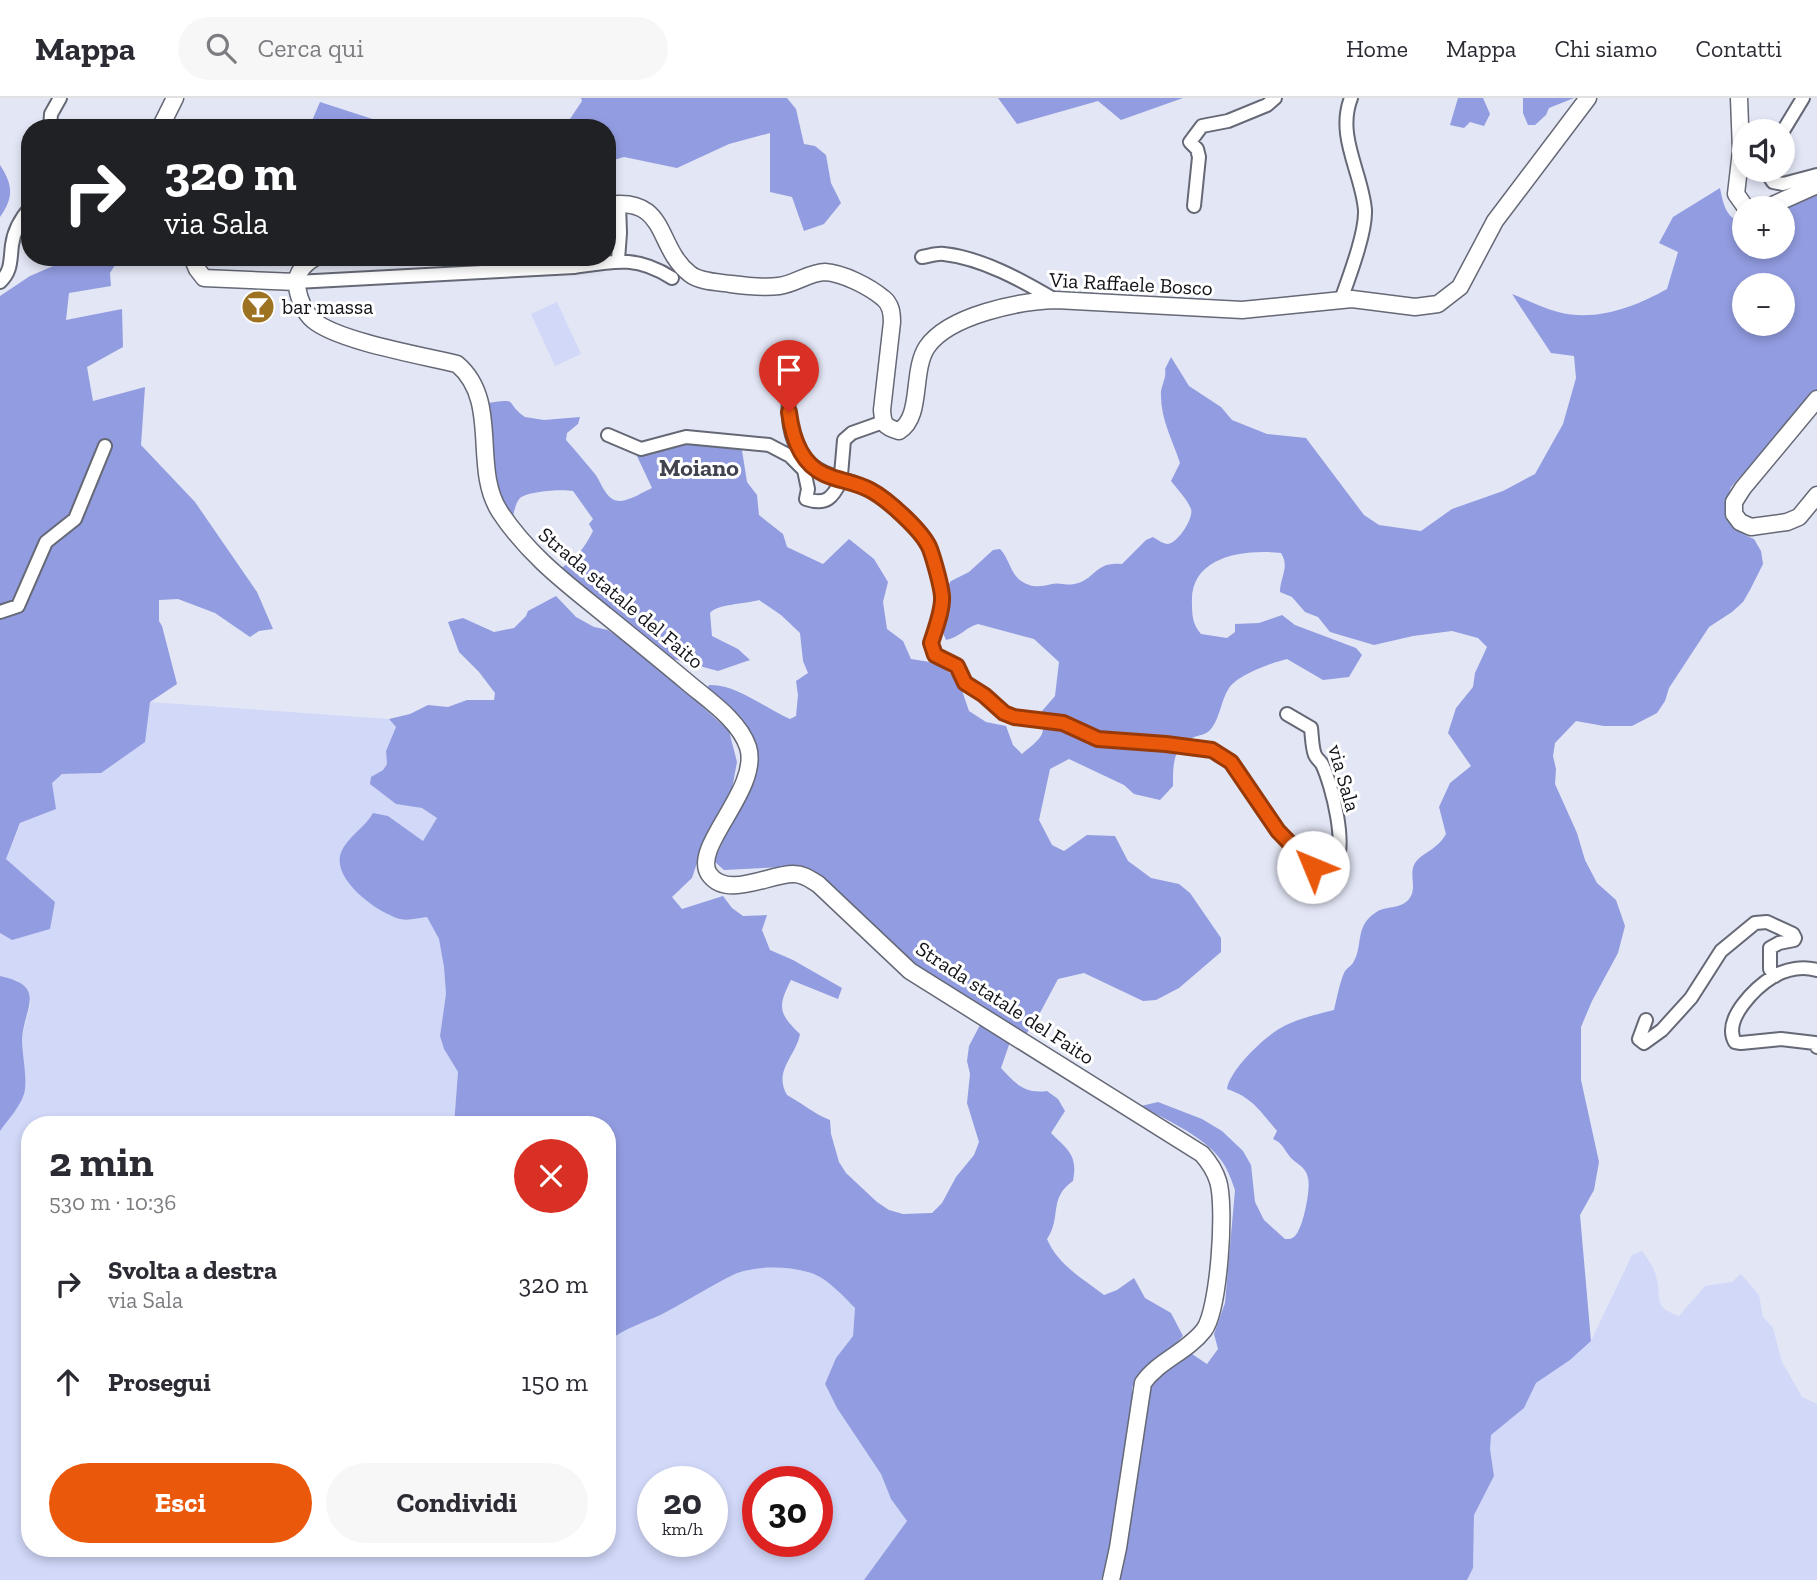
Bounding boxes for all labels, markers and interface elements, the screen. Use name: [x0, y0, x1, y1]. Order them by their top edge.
search box: [178, 17, 668, 80]
text: Mappa: [35, 29, 136, 68]
icon: search: [202, 29, 240, 67]
text: Cerca qui: [258, 32, 364, 64]
text: Home: [1346, 34, 1408, 63]
text: Mappa: [1446, 34, 1516, 63]
text: Chi siamo: [1554, 34, 1657, 63]
text: Contatti: [1695, 34, 1782, 63]
map controls: [1732, 119, 1795, 336]
button: sound: [1732, 119, 1795, 182]
text: 320 m: [164, 144, 297, 203]
icon: right: [49, 147, 140, 238]
button: +: [1732, 196, 1795, 259]
text: via Sala: [164, 204, 268, 242]
street label: Via Raffaele Bosco: [1048, 267, 1213, 300]
button: −: [1732, 273, 1795, 336]
bar icon: bar massa: [239, 288, 277, 326]
place label: bar massa: [281, 294, 373, 319]
pin: [759, 340, 819, 412]
icon: arrive: [770, 351, 808, 389]
district label: Moiano: [659, 453, 739, 482]
street label: Strada statale del Faito: [534, 521, 709, 674]
street label: via Sala: [1323, 741, 1366, 814]
position arrow: [1276, 830, 1350, 904]
street label: Strada statale del Faito: [911, 936, 1099, 1070]
text: 2 min: [49, 1136, 154, 1187]
button: close: [514, 1139, 588, 1213]
text: 530 m · 10:36: [49, 1188, 177, 1216]
text: Svolta a destra: [108, 1254, 277, 1286]
icon: right: [49, 1265, 87, 1303]
text: 320 m: [519, 1268, 588, 1300]
text: via Sala: [108, 1286, 183, 1314]
icon: ahead: [49, 1363, 87, 1401]
text: Prosegui: [108, 1366, 211, 1398]
text: 150 m: [521, 1366, 588, 1398]
button: Esci: [49, 1463, 312, 1543]
button: Condividi: [326, 1463, 588, 1543]
speed limit sign: 30: [742, 1466, 833, 1557]
text: 20: [663, 1481, 702, 1523]
text: km/h: [662, 1518, 703, 1540]

